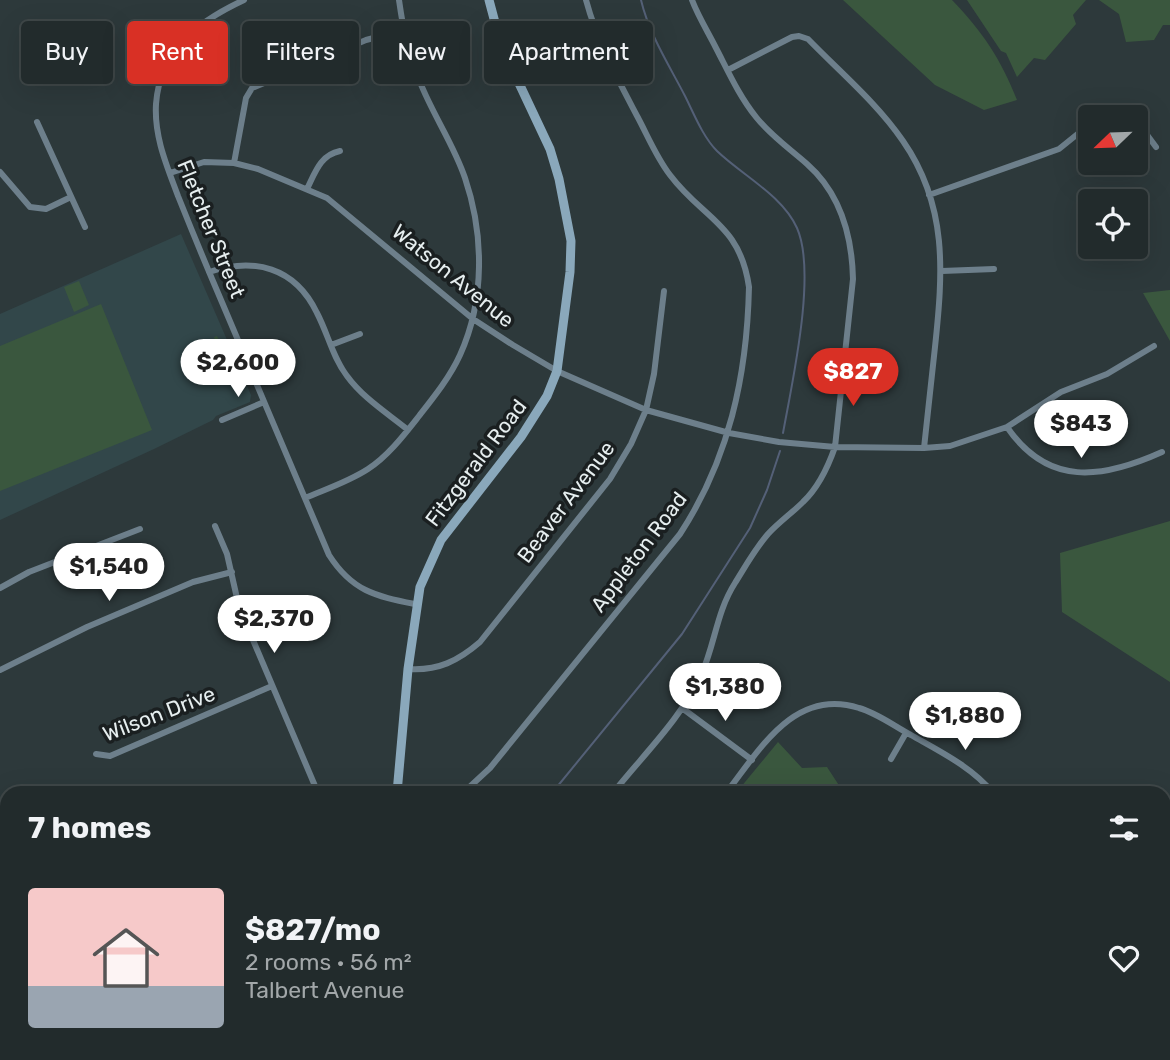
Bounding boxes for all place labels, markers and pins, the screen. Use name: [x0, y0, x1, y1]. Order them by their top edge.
pin: $2,600: [181, 340, 295, 399]
pin: $827: [812, 348, 894, 408]
pin: $843: [1040, 400, 1122, 460]
pin: $1,540: [52, 544, 166, 603]
pin: $2,370: [217, 596, 331, 655]
pin: $1,380: [668, 664, 782, 723]
pin: $1,880: [908, 692, 1022, 752]

